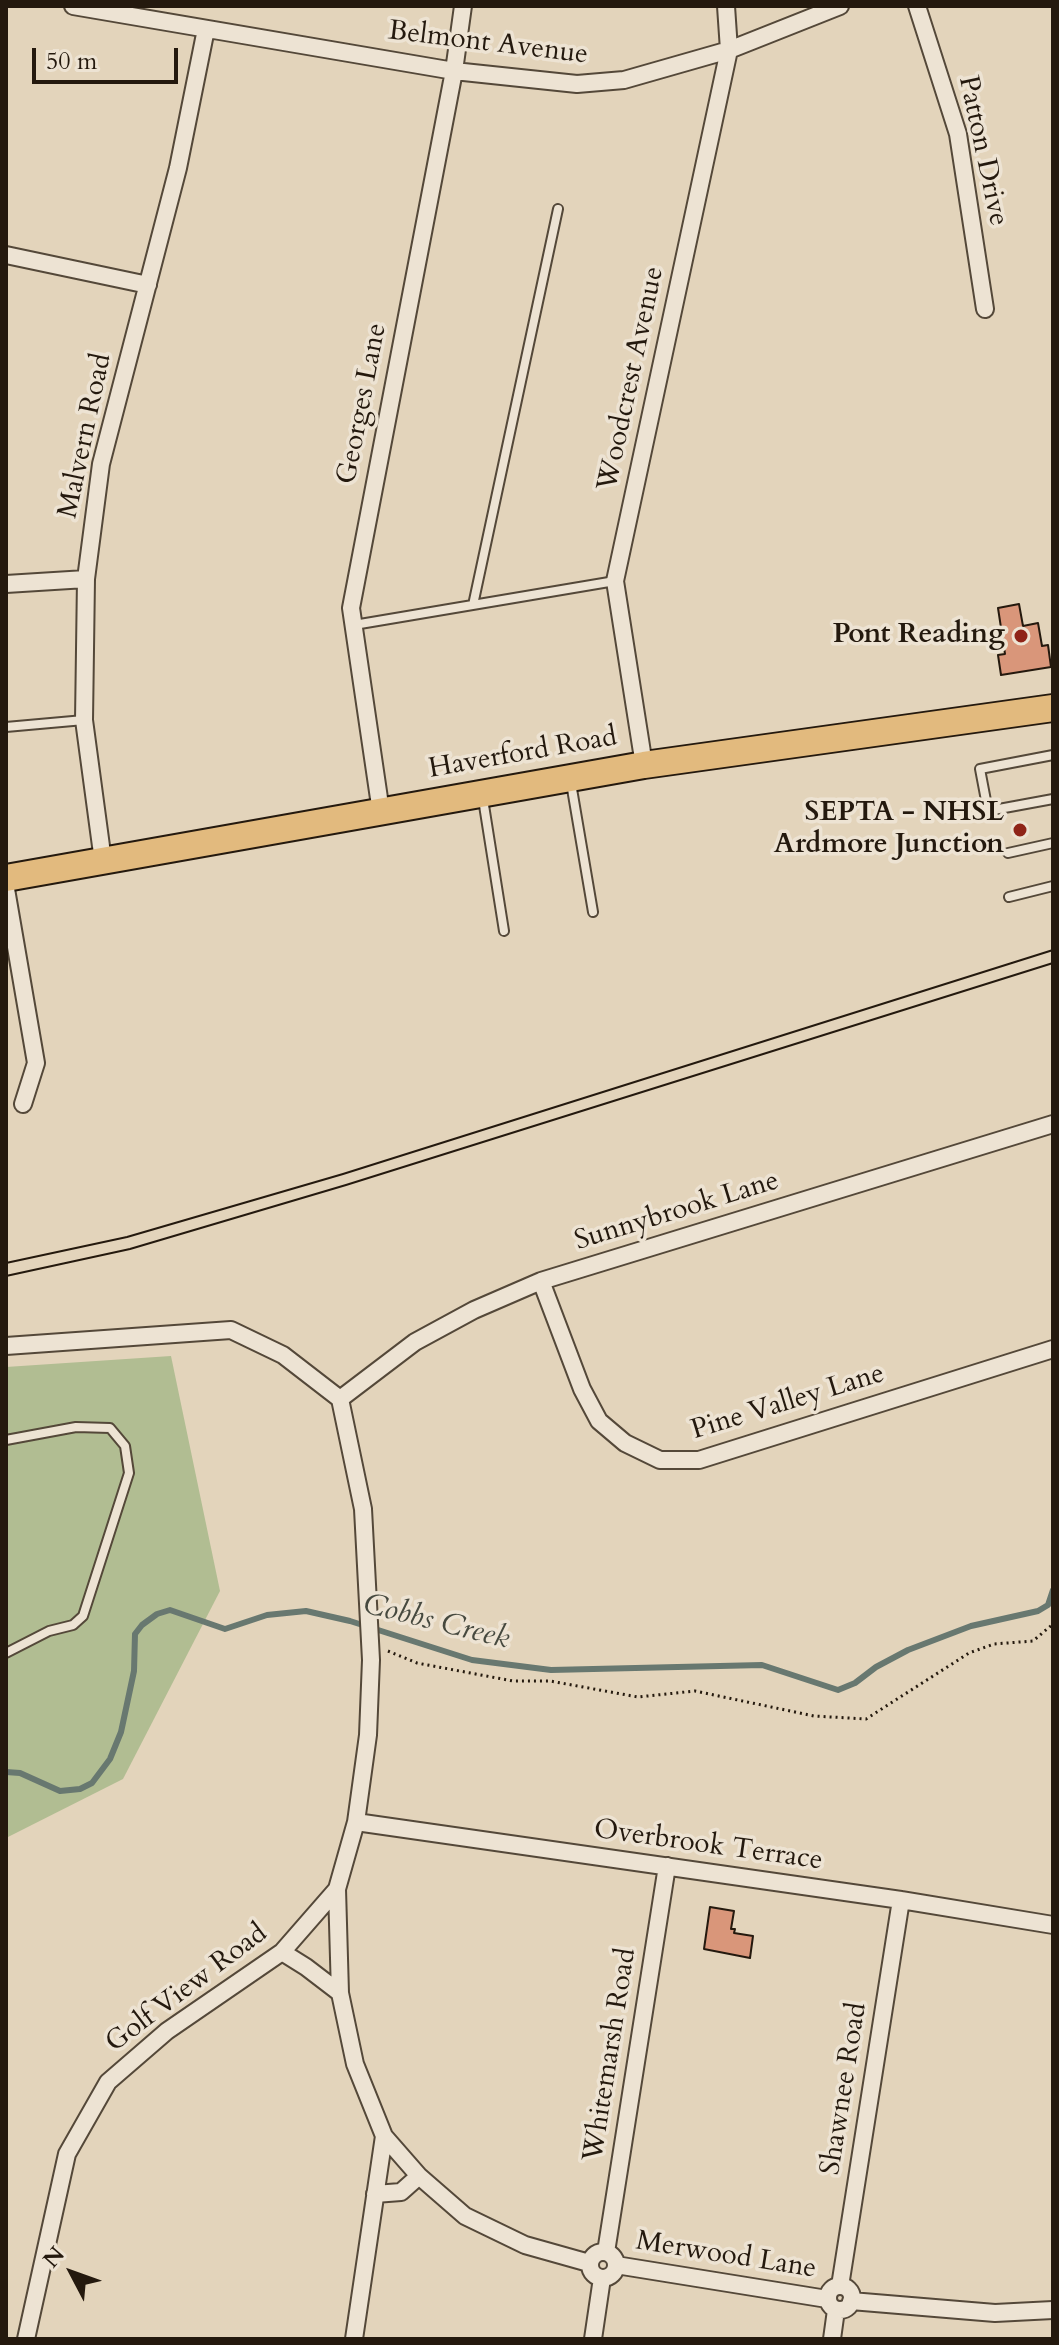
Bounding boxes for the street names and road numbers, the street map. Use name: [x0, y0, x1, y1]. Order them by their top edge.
street label: Belmont Avenue: [386, 15, 590, 73]
street label: Patton Drive: [950, 73, 1014, 229]
street label: Woodcrest Avenue: [592, 264, 672, 494]
street label: Georges Lane: [331, 321, 395, 487]
street label: Malvern Road: [52, 351, 120, 521]
street label: Haverford Road: [426, 721, 620, 787]
street label: Sunnybrook Lane: [571, 1165, 783, 1259]
street label: Pine Valley Lane: [687, 1358, 889, 1448]
street label: Overbrook Terrace: [592, 1813, 824, 1879]
street label: Golf View Road: [100, 1917, 274, 2061]
street label: Whitemarsh Road: [578, 1946, 644, 2164]
street label: Shawnee Road: [815, 2000, 875, 2178]
street label: Merwood Lane: [633, 2225, 819, 2287]

